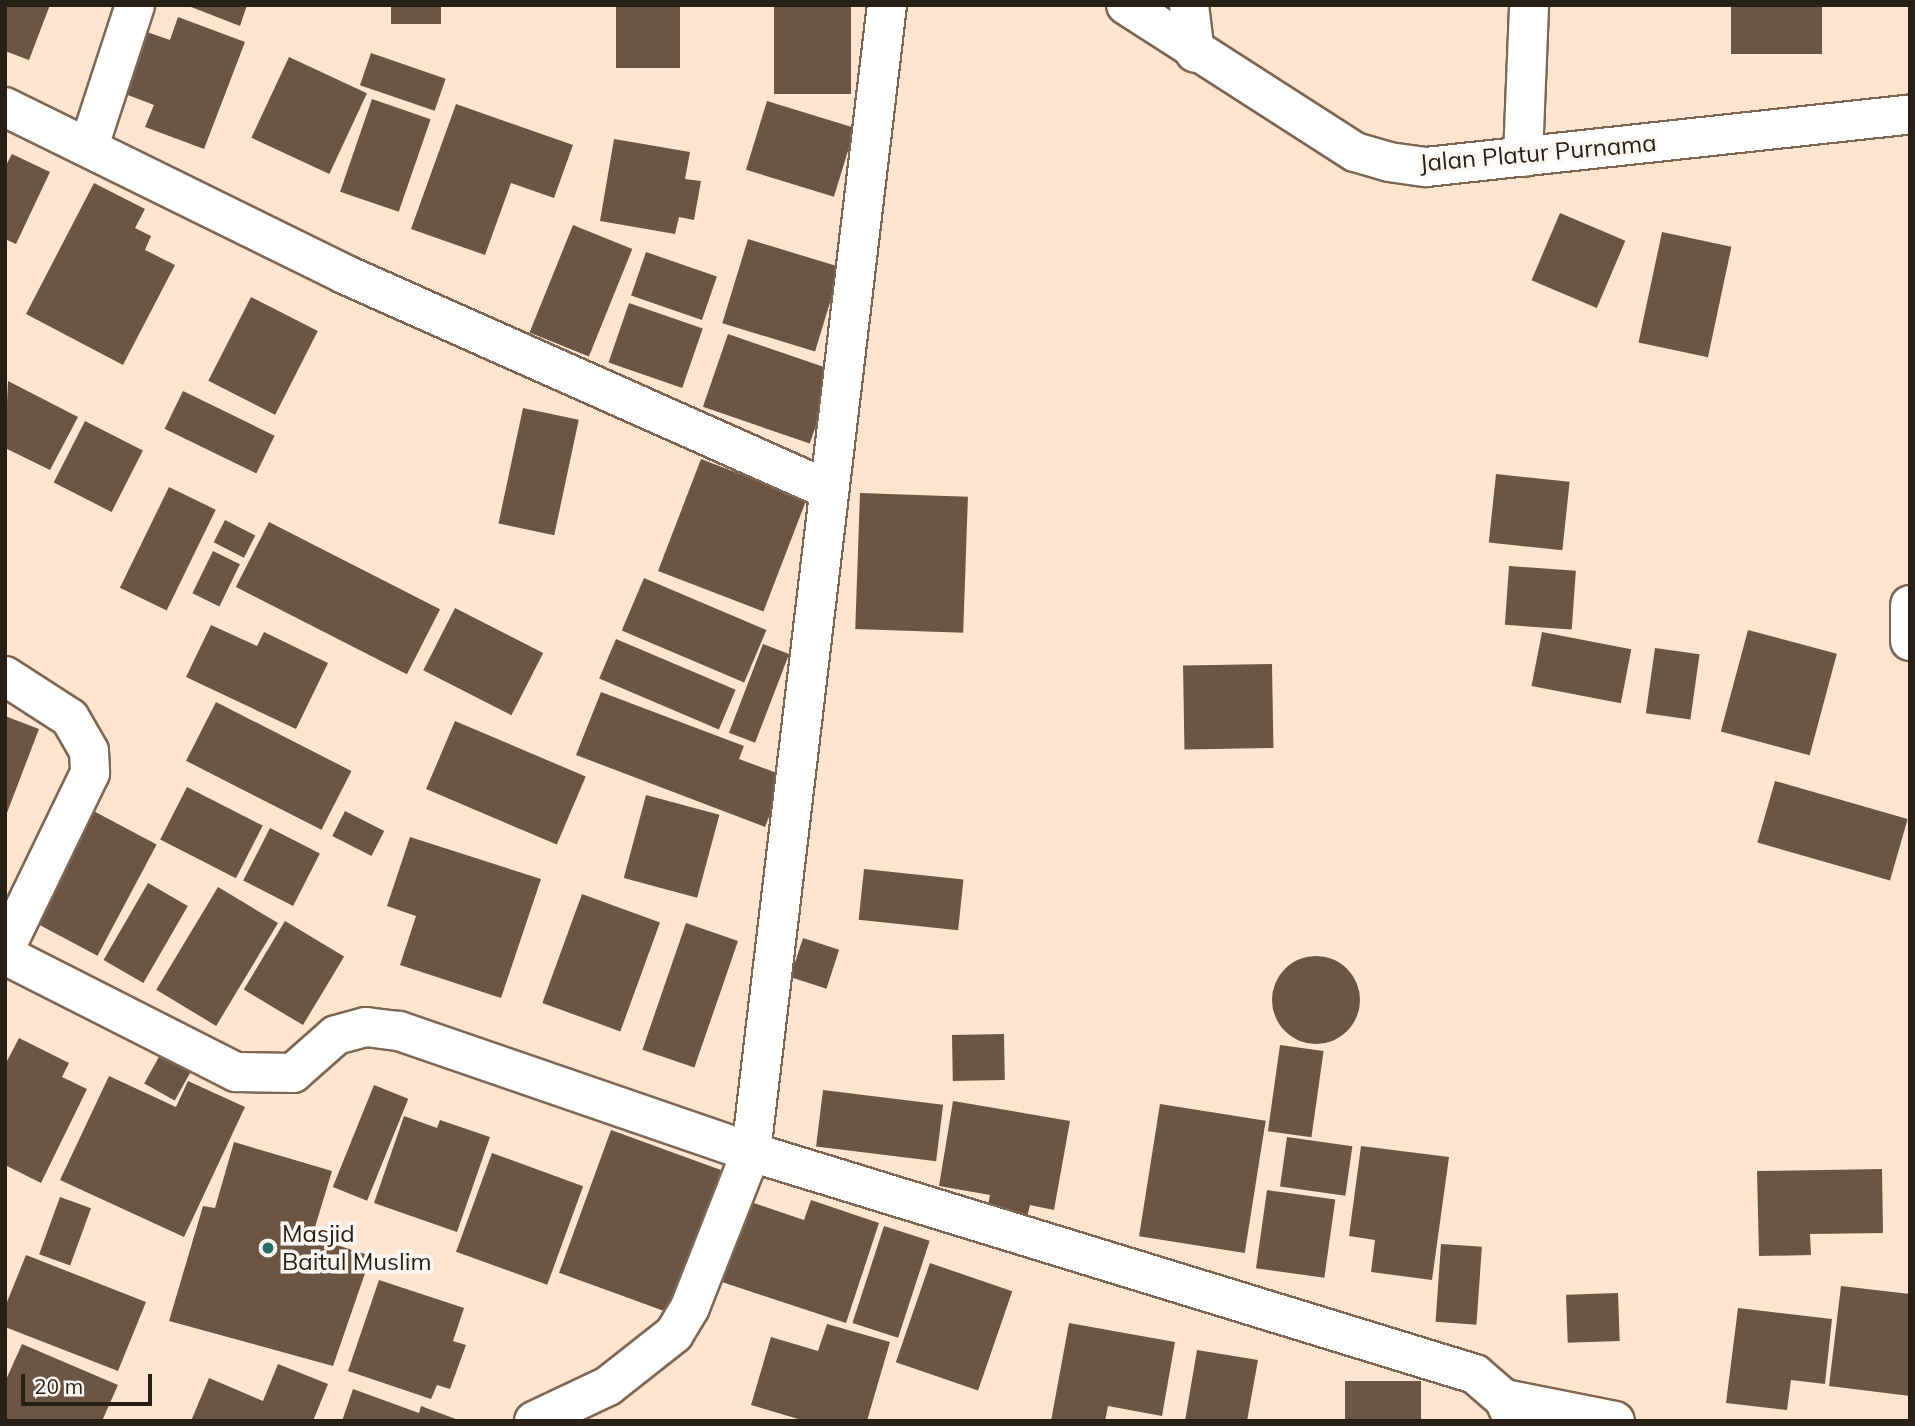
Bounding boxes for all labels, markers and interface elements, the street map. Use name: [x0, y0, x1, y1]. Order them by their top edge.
street label: Jalan Platur Purnama: [1418, 128, 1658, 178]
place label: Masjid Baitul Muslim: [282, 1220, 431, 1276]
marker: Masjid Baitul Muslim: [260, 1240, 276, 1256]
scale bar: [24, 1360, 156, 1404]
text: 20 m: [34, 1373, 83, 1399]

